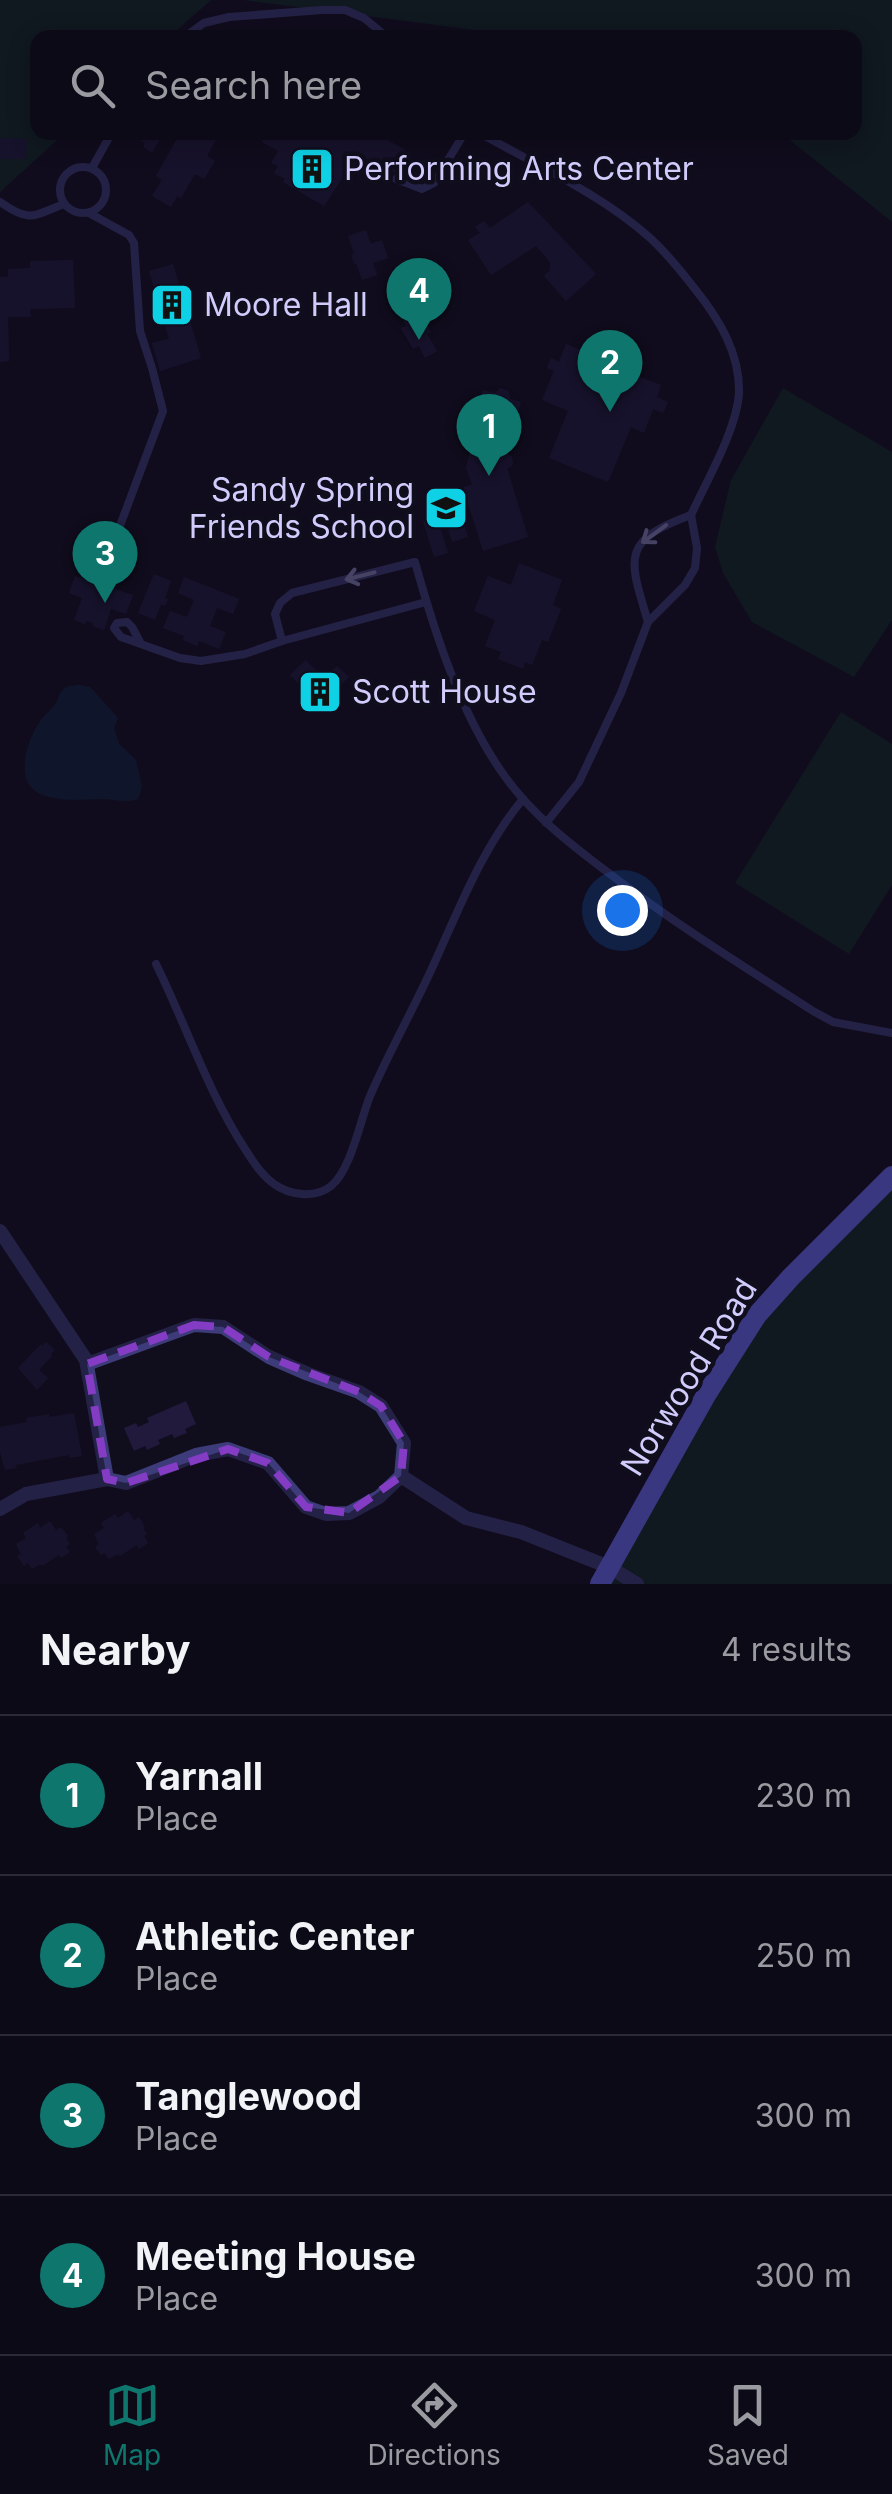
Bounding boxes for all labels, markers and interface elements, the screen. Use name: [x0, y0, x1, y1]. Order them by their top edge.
search box: [30, 30, 862, 140]
icon: search: [65, 58, 120, 113]
text: Search here: [145, 62, 362, 108]
building icon: Performing Arts Center: [289, 146, 335, 192]
place label: Performing Arts Center: [344, 149, 694, 188]
pin: 4: [386, 258, 452, 340]
building icon: Moore Hall: [149, 282, 195, 328]
place label: Moore Hall: [204, 285, 368, 324]
pin: 2: [578, 330, 642, 412]
pin: 1: [456, 394, 522, 476]
place label: Sandy Spring Friends School: [189, 470, 414, 546]
school or university icon: Sandy Spring Friends School: [423, 485, 469, 531]
pin: 3: [72, 520, 138, 603]
one-way arrow: [641, 523, 668, 544]
one-way arrow: [345, 568, 377, 586]
building icon: Scott House: [297, 669, 343, 715]
place label: Scott House: [352, 672, 537, 711]
your location: [597, 885, 648, 936]
street label: Norwood Road: [612, 1271, 765, 1483]
text: Nearby: [40, 1624, 191, 1675]
text: 4 results: [721, 1630, 852, 1669]
text: Yarnall: [135, 1753, 263, 1799]
text: 1: [66, 1776, 79, 1815]
text: 230 m: [756, 1776, 852, 1815]
text: Place: [135, 1799, 218, 1838]
text: Athletic Center: [135, 1913, 415, 1959]
text: 2: [62, 1936, 83, 1975]
text: 250 m: [756, 1936, 852, 1975]
text: Place: [135, 1959, 218, 1998]
text: Tanglewood: [135, 2073, 362, 2119]
text: 3: [62, 2096, 83, 2135]
text: 300 m: [755, 2096, 852, 2135]
text: Place: [135, 2119, 218, 2158]
text: Meeting House: [135, 2233, 416, 2279]
text: 4: [62, 2256, 83, 2295]
text: 300 m: [755, 2256, 852, 2295]
text: Place: [135, 2279, 218, 2318]
tab: Map: [103, 2378, 161, 2472]
tab: Directions: [367, 2378, 501, 2472]
tab: Saved: [707, 2378, 789, 2472]

